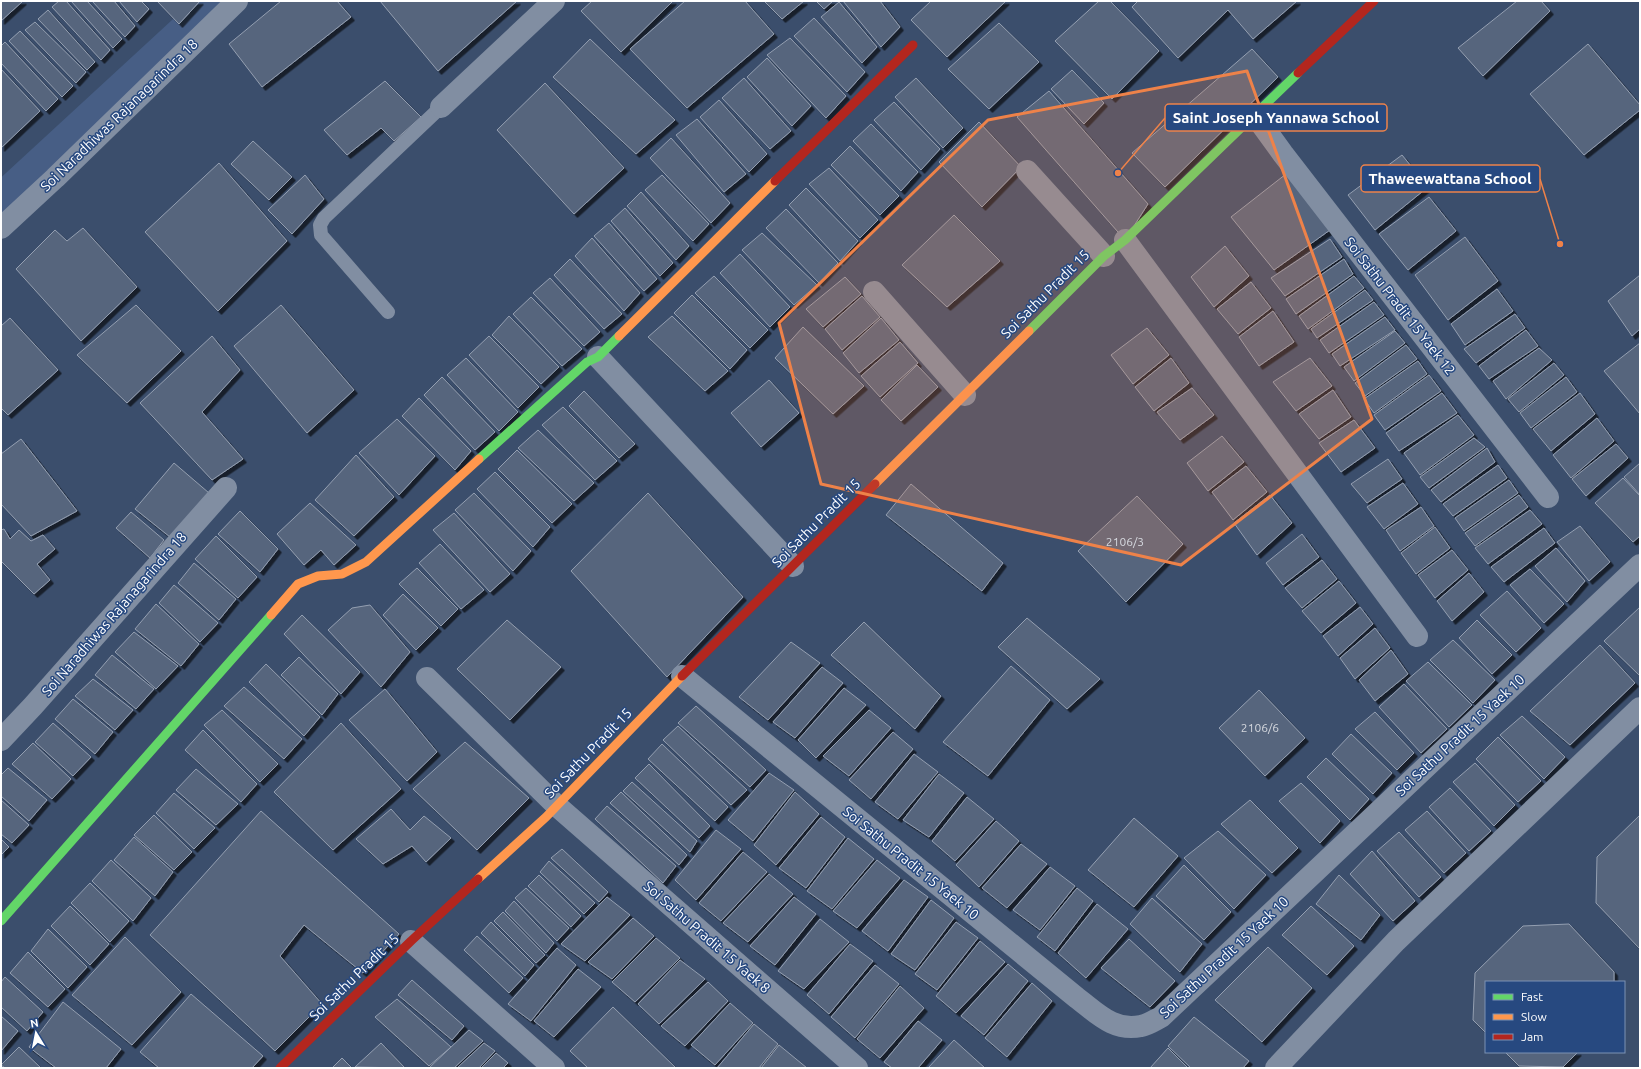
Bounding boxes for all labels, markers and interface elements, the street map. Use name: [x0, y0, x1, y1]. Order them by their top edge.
street label: Soi Naradhiwas Rajanagarindra 18: [37, 36, 201, 194]
callout: Saint Joseph Yannawa School: [1165, 104, 1387, 131]
text: Saint Joseph Yannawa School: [1173, 109, 1380, 126]
callout: Thaweewattana School: [1361, 165, 1540, 192]
text: Thaweewattana School: [1368, 170, 1532, 187]
street label: Soi Sathu Pradit 15 Yaek 12: [1341, 234, 1459, 378]
street label: Soi Sathu Pradit 15: [998, 247, 1092, 341]
street label: Soi Sathu Pradit 15: [769, 476, 863, 570]
street label: Soi Naradhiwas Rajanagarindra 18: [38, 529, 190, 699]
house number: 2106/3: [1106, 535, 1144, 548]
street label: Soi Sathu Pradit 15 Yaek 10: [1392, 671, 1528, 799]
street label: Soi Sathu Pradit 15: [541, 705, 635, 801]
house number: 2106/6: [1241, 721, 1279, 734]
street label: Soi Sathu Pradit 15 Yaek 10: [840, 803, 982, 923]
street label: Soi Sathu Pradit 15 Yaek 8: [641, 878, 774, 996]
street label: Soi Sathu Pradit 15 Yaek 10: [1156, 893, 1292, 1021]
street label: Soi Sathu Pradit 15: [306, 930, 402, 1024]
legend: [1485, 981, 1625, 1053]
text: Fast: [1521, 990, 1543, 1003]
text: Slow: [1521, 1010, 1547, 1023]
north arrow: [16, 1013, 56, 1053]
text: N: [29, 1017, 39, 1030]
text: Jam: [1521, 1030, 1543, 1043]

